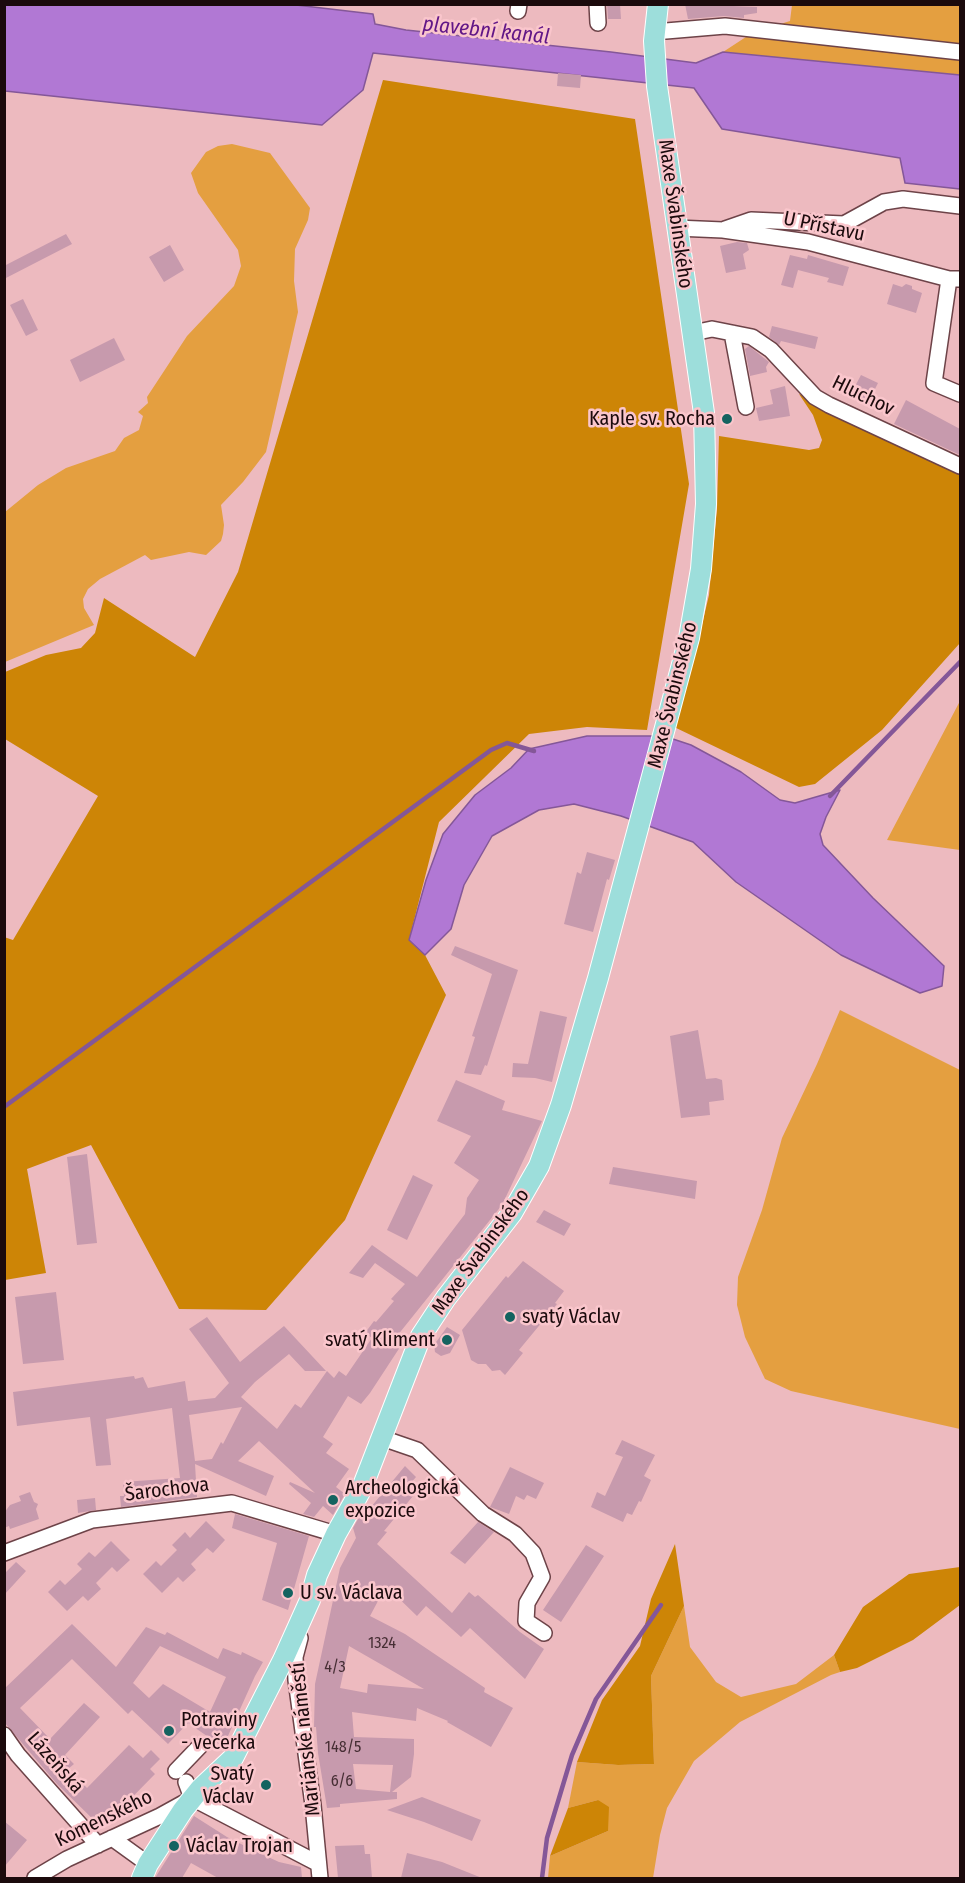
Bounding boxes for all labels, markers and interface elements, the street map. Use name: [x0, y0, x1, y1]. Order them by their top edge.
water label: plavební kanál: [421, 12, 551, 50]
street label: Maxe Švabinského: [653, 138, 697, 290]
street label: U Přístavu: [781, 207, 867, 247]
street label: Hluchov: [828, 371, 898, 421]
place label: Kaple sv. Rocha: [589, 407, 715, 431]
marker: Kaple sv. Rocha: [720, 412, 734, 426]
street label: Maxe Švabinského: [643, 619, 703, 771]
street label: Maxe Švabinského: [427, 1184, 535, 1320]
place label: svatý Václav: [522, 1305, 620, 1329]
marker: svatý Václav: [503, 1310, 517, 1324]
place label: svatý Kliment: [325, 1328, 435, 1352]
marker: svatý Kliment: [440, 1333, 454, 1347]
street label: Šarochova: [124, 1473, 210, 1507]
place label: Archeologická expozice: [345, 1476, 459, 1523]
marker: Archeologická expozice: [326, 1493, 340, 1507]
place label: U sv. Václava: [300, 1581, 403, 1605]
marker: U sv. Václava: [281, 1586, 295, 1600]
house number: 1324: [368, 1634, 396, 1654]
house number: 4/3: [324, 1658, 346, 1678]
street label: Mariánské náměstí: [286, 1661, 326, 1817]
place label: Potraviny - večerka: [181, 1708, 257, 1755]
marker: Potraviny - večerka: [162, 1724, 176, 1738]
street label: Lázeňská: [22, 1727, 88, 1799]
house number: 148/5: [325, 1738, 361, 1758]
place label: Svatý Václav: [203, 1762, 254, 1809]
house number: 6/6: [331, 1772, 353, 1792]
marker: Svatý Václav: [259, 1778, 273, 1792]
street label: Komenského: [51, 1785, 157, 1853]
place label: Václav Trojan: [186, 1834, 293, 1858]
marker: Václav Trojan: [167, 1839, 181, 1853]

